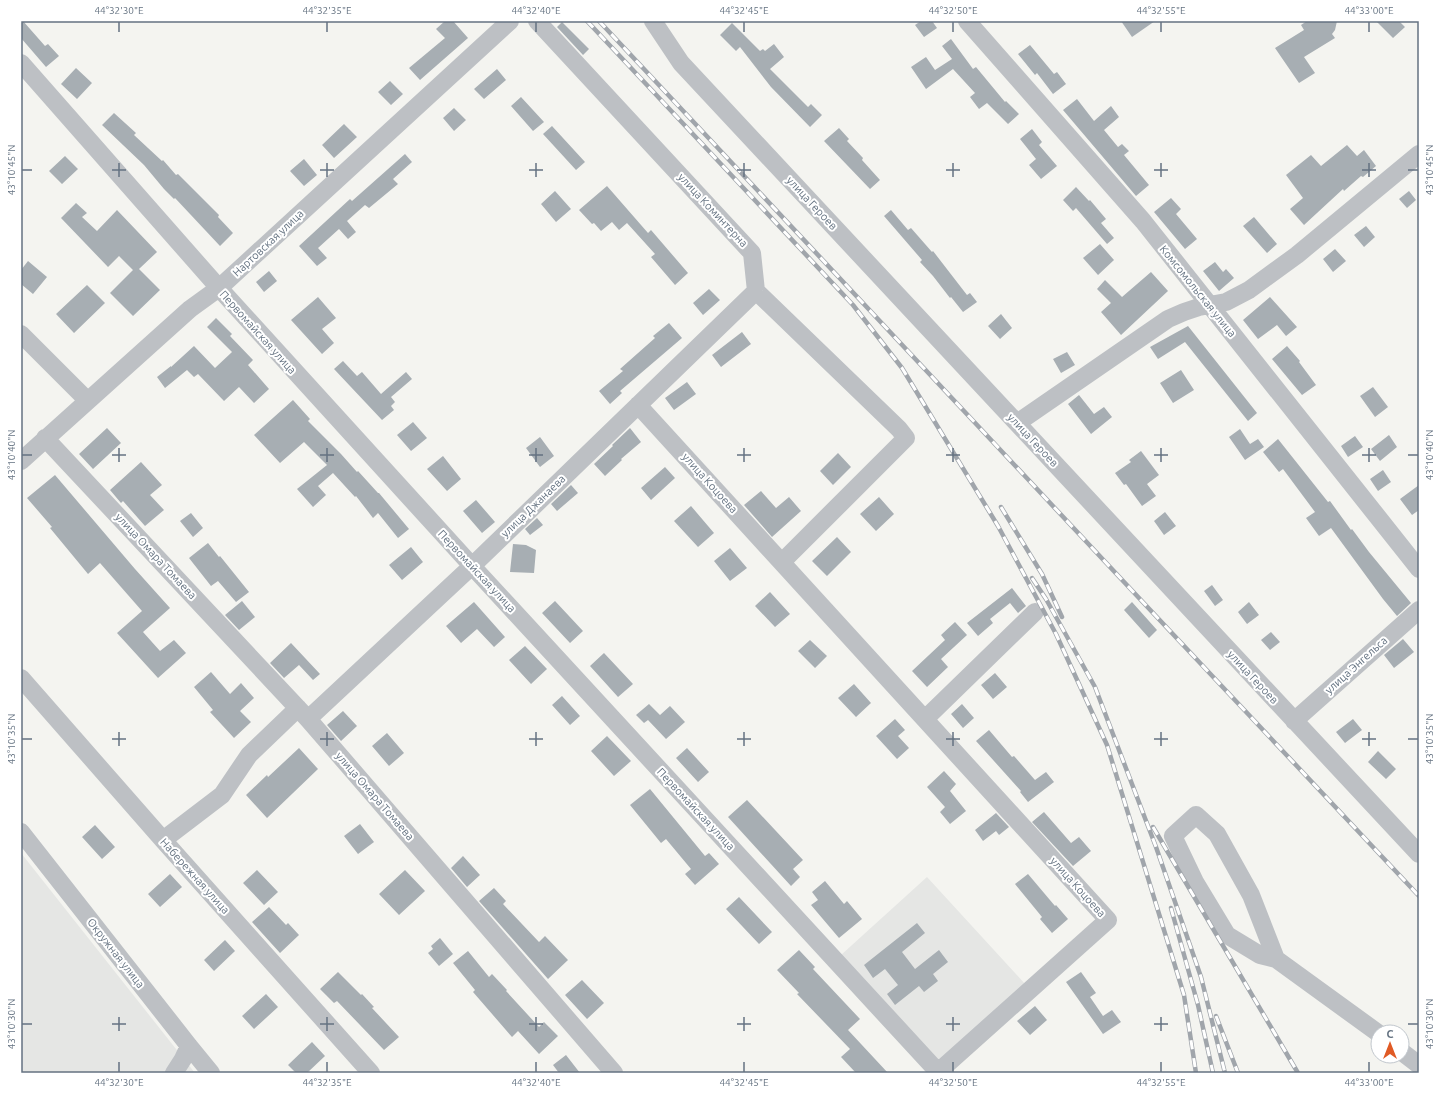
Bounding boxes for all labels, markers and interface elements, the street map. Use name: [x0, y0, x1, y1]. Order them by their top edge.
text: 44°32'30"E: [94, 5, 144, 16]
text: 44°32'35"E: [302, 5, 352, 16]
text: 44°32'40"E: [511, 5, 561, 16]
text: 44°32'45"E: [719, 5, 769, 16]
text: 44°32'50"E: [928, 5, 978, 16]
text: 44°32'55"E: [1136, 5, 1186, 16]
text: 44°33'00"E: [1344, 5, 1394, 16]
text: 43°10'45"N: [6, 145, 17, 195]
text: 43°10'45"N: [1424, 145, 1435, 195]
street label: улица Коминтерна: [676, 171, 750, 249]
street label: улица Героев: [784, 174, 840, 232]
street label: Нартовская улица: [230, 207, 306, 279]
street label: Комсомольская улица: [1157, 243, 1239, 339]
street label: Первомайская улица: [217, 288, 299, 376]
street label: улица Героев: [1005, 411, 1061, 469]
text: 43°10'40"N: [6, 430, 17, 480]
text: 43°10'40"N: [1424, 430, 1435, 480]
street label: улица Коцоева: [680, 451, 740, 515]
street label: улица Джанаева: [499, 472, 567, 540]
street label: улица Омара Томаева: [113, 511, 199, 601]
street label: Первомайская улица: [436, 528, 518, 614]
street label: улица Энгельса: [1323, 634, 1389, 696]
street label: улица Героев: [1225, 648, 1281, 706]
text: 43°10'35"N: [6, 714, 17, 764]
text: 43°10'35"N: [1424, 714, 1435, 764]
street label: улица Омара Томаева: [333, 749, 417, 843]
street label: Первомайская улица: [655, 766, 737, 852]
street label: Набережная улица: [158, 836, 232, 916]
street label: улица Коцоева: [1048, 855, 1108, 919]
street label: Окружная улица: [85, 916, 147, 990]
text: 43°10'30"N: [6, 999, 17, 1049]
text: 43°10'30"N: [1424, 999, 1435, 1049]
north arrow: [1370, 1024, 1410, 1064]
text: С: [1386, 1028, 1394, 1040]
text: 44°32'30"E: [94, 1077, 144, 1088]
text: 44°32'35"E: [302, 1077, 352, 1088]
text: 44°32'40"E: [511, 1077, 561, 1088]
text: 44°32'45"E: [719, 1077, 769, 1088]
text: 44°32'50"E: [928, 1077, 978, 1088]
text: 44°32'55"E: [1136, 1077, 1186, 1088]
text: 44°33'00"E: [1344, 1077, 1394, 1088]

